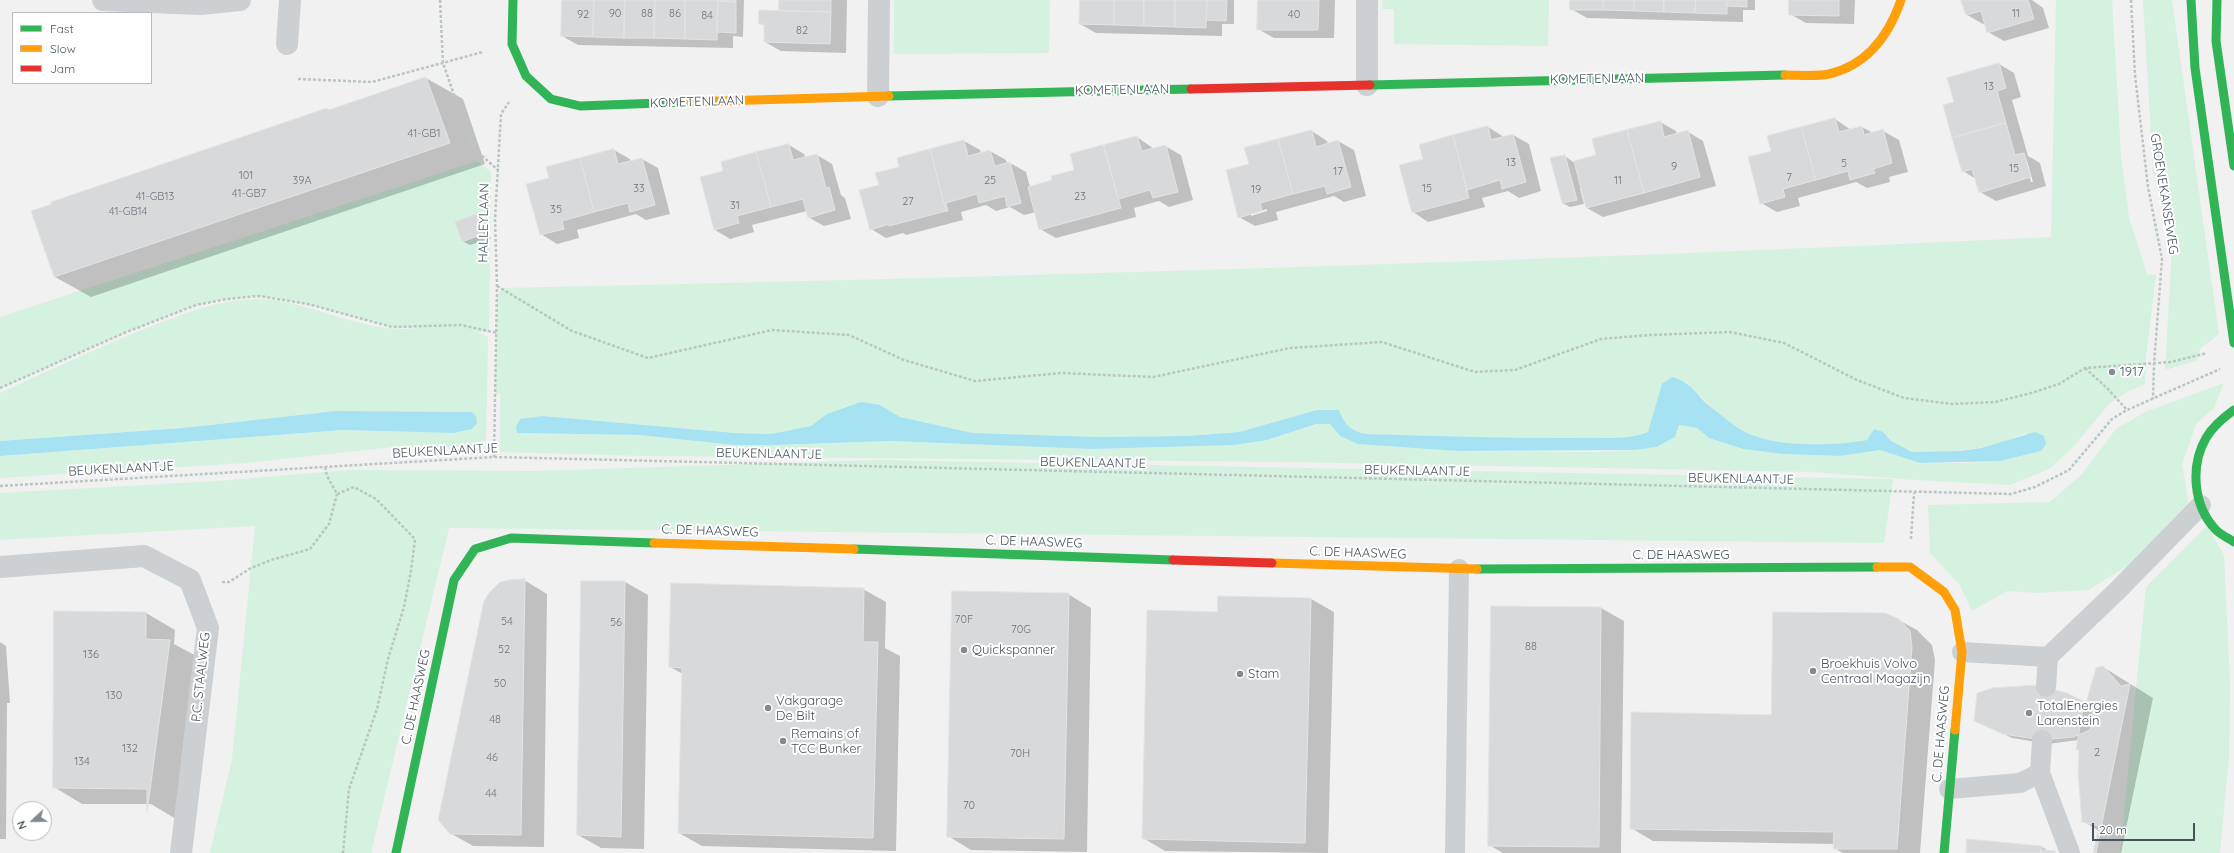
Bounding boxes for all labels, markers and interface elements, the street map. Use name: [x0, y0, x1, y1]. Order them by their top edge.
house number: 90: [609, 7, 621, 21]
house number: 88: [641, 7, 653, 21]
house number: 86: [669, 7, 681, 21]
house number: 11: [2012, 7, 2020, 21]
house number: 92: [577, 8, 589, 22]
house number: 40: [1288, 8, 1300, 22]
house number: 84: [701, 9, 713, 23]
legend: [12, 12, 152, 84]
text: Fast: [50, 21, 74, 36]
house number: 82: [796, 24, 808, 38]
text: Slow: [50, 41, 76, 56]
text: Jam: [50, 61, 75, 76]
street label: KOMETENLAAN: [1550, 70, 1644, 88]
house number: 13: [1984, 80, 1994, 94]
street label: KOMETENLAAN: [1075, 81, 1169, 99]
street label: KOMETENLAAN: [650, 93, 744, 111]
house number: 41-GB1: [408, 127, 440, 141]
street label: GROENEKANSEWEG: [2147, 132, 2181, 256]
house number: 13: [1506, 156, 1516, 170]
house number: 5: [1841, 157, 1847, 171]
house number: 9: [1671, 160, 1677, 174]
house number: 15: [2009, 162, 2019, 176]
house number: 17: [1333, 165, 1343, 179]
house number: 101: [239, 169, 253, 183]
house number: 7: [1786, 171, 1792, 185]
house number: 39A: [292, 174, 312, 188]
house number: 25: [984, 174, 996, 188]
house number: 11: [1614, 174, 1622, 188]
house number: 33: [633, 182, 645, 196]
house number: 15: [1422, 182, 1432, 196]
street label: HALLEYLAAN: [476, 183, 492, 263]
house number: 19: [1251, 183, 1261, 197]
house number: 41-GB7: [232, 187, 266, 201]
house number: 41-GB13: [136, 190, 174, 204]
house number: 23: [1074, 190, 1086, 204]
house number: 27: [902, 195, 914, 209]
house number: 31: [730, 199, 740, 213]
house number: 35: [550, 203, 562, 217]
house number: 41-GB14: [109, 205, 147, 219]
place label: 1917: [2120, 364, 2144, 380]
marker: 1917: [2107, 367, 2117, 377]
street label: BEUKENLAANTJE: [392, 440, 498, 462]
street label: BEUKENLAANTJE: [716, 445, 822, 463]
street label: BEUKENLAANTJE: [1040, 454, 1146, 472]
street label: BEUKENLAANTJE: [68, 458, 174, 480]
street label: BEUKENLAANTJE: [1364, 462, 1470, 480]
street label: BEUKENLAANTJE: [1688, 470, 1794, 488]
street label: C. DE HAASWEG: [661, 522, 759, 540]
street label: C. DE HAASWEG: [985, 533, 1083, 551]
street label: C. DE HAASWEG: [1309, 544, 1407, 562]
street label: C. DE HAASWEG: [1632, 547, 1730, 563]
house number: 70F: [955, 613, 973, 627]
house number: 54: [501, 615, 513, 629]
house number: 56: [610, 616, 622, 630]
house number: 70G: [1011, 623, 1031, 637]
street label: P.C. STAALWEG: [189, 631, 213, 723]
house number: 88: [1525, 640, 1537, 654]
place label: Quickspanner: [972, 642, 1055, 658]
house number: 52: [498, 643, 510, 657]
marker: Quickspanner: [959, 645, 969, 655]
house number: 136: [83, 648, 99, 662]
street label: C. DE HAASWEG: [398, 648, 434, 746]
place label: Broekhuis Volvo Centraal Magazijn: [1821, 656, 1931, 687]
place label: Stam: [1248, 666, 1279, 682]
marker: Broekhuis Volvo Centraal Magazijn: [1808, 666, 1818, 676]
marker: Stam: [1235, 669, 1245, 679]
house number: 50: [494, 677, 506, 691]
street label: C. DE HAASWEG: [1929, 685, 1953, 783]
house number: 130: [106, 689, 122, 703]
place label: Vakgarage De Bilt: [776, 693, 843, 724]
place label: TotalEnergies Larenstein: [2037, 698, 2118, 729]
marker: Vakgarage De Bilt: [763, 703, 773, 713]
marker: TotalEnergies Larenstein: [2024, 708, 2034, 718]
house number: 48: [489, 713, 501, 727]
place label: Remains of TCC Bunker: [791, 726, 862, 757]
marker: Remains of TCC Bunker: [778, 736, 788, 746]
house number: 132: [122, 742, 138, 756]
house number: 2: [2094, 746, 2100, 760]
house number: 70H: [1010, 747, 1030, 761]
house number: 46: [486, 751, 498, 765]
house number: 134: [74, 755, 90, 769]
house number: 44: [485, 787, 497, 801]
house number: 70: [963, 799, 975, 813]
north arrow: [12, 801, 52, 841]
scale bar: [2094, 815, 2197, 841]
text: N: [14, 819, 30, 831]
text: 20 m: [2099, 822, 2127, 837]

